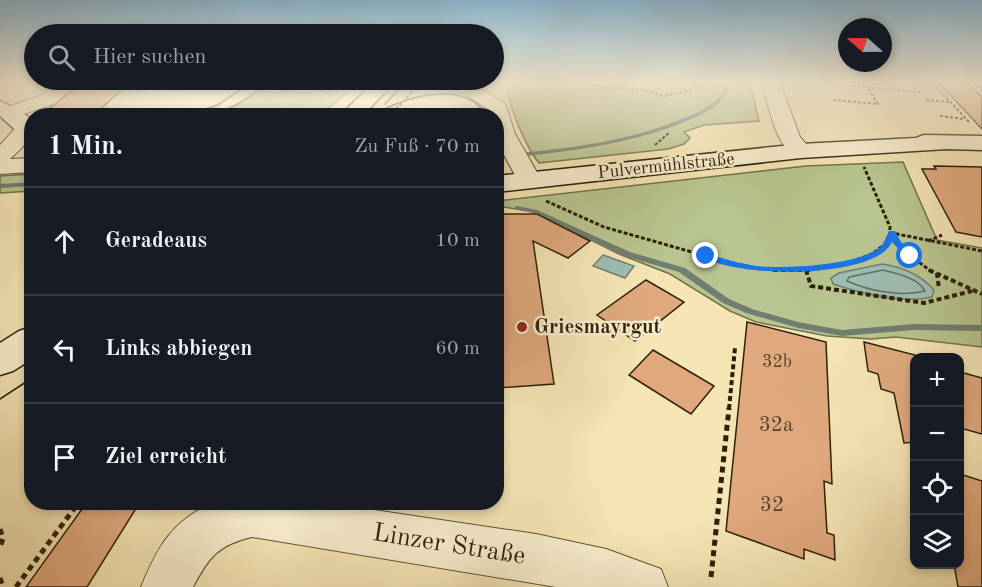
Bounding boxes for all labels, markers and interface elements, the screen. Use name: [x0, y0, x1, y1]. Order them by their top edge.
north arrow: [838, 18, 892, 72]
search box: [24, 24, 504, 90]
icon: search: [45, 41, 78, 74]
text: Hier suchen: [93, 46, 206, 68]
text: 1 Min.: [48, 134, 123, 160]
text: Zu Fuß · 70 m: [354, 137, 480, 157]
street label: Pulvermühlstraße: [597, 150, 735, 182]
icon: ahead: [48, 225, 81, 258]
text: Geradeaus: [105, 230, 207, 252]
text: 10 m: [435, 231, 480, 251]
route end: [692, 242, 718, 268]
route start: [896, 242, 922, 268]
place label: Griesmayrgut: [534, 317, 662, 338]
marker: Griesmayrgut: [515, 320, 529, 334]
icon: left: [48, 333, 81, 366]
text: Links abbiegen: [105, 338, 253, 360]
text: 60 m: [435, 339, 480, 359]
house number: 32b: [762, 353, 792, 371]
map controls: [910, 353, 964, 569]
button: +: [910, 353, 964, 407]
button: −: [910, 407, 964, 461]
house number: 32a: [759, 415, 793, 436]
icon: arrive: [48, 441, 81, 474]
text: Ziel erreicht: [105, 446, 226, 468]
button: locate: [910, 461, 964, 515]
house number: 32: [760, 495, 784, 516]
button: layers: [910, 515, 964, 569]
street label: Linzer Straße: [371, 520, 527, 570]

